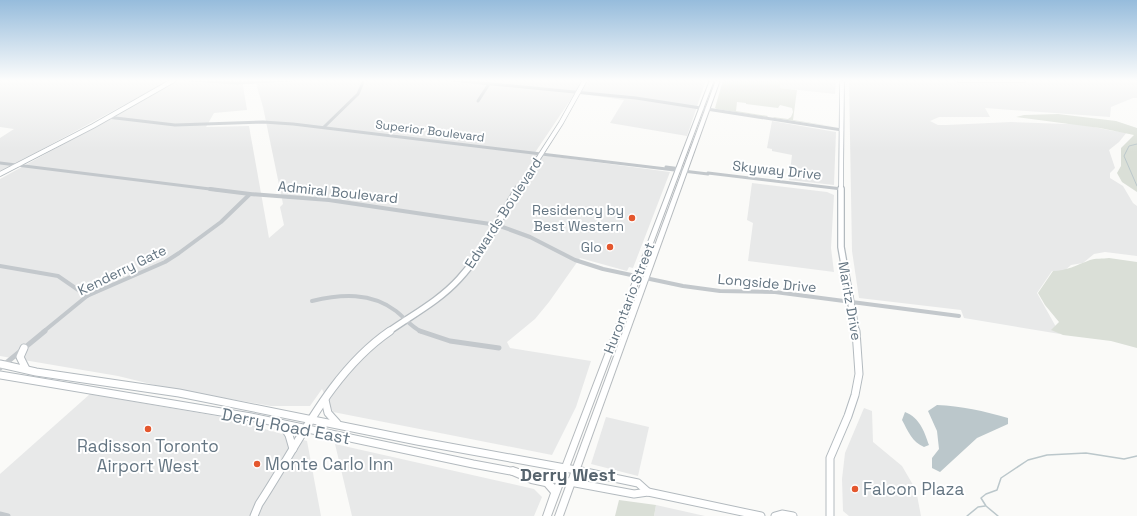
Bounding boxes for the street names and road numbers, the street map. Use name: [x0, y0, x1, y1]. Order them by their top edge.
street label: Superior Boulevard: [375, 116, 485, 146]
street label: Edwards Boulevard: [460, 154, 546, 272]
street label: Skyway Drive: [732, 156, 822, 184]
street label: Admiral Boulevard: [277, 177, 399, 207]
street label: Hurontario Street: [599, 240, 659, 356]
street label: Kenderry Gate: [75, 241, 169, 299]
street label: Maritz Drive: [834, 260, 866, 342]
street label: Longside Drive: [717, 270, 817, 296]
street label: Derry Road East: [220, 403, 353, 449]

